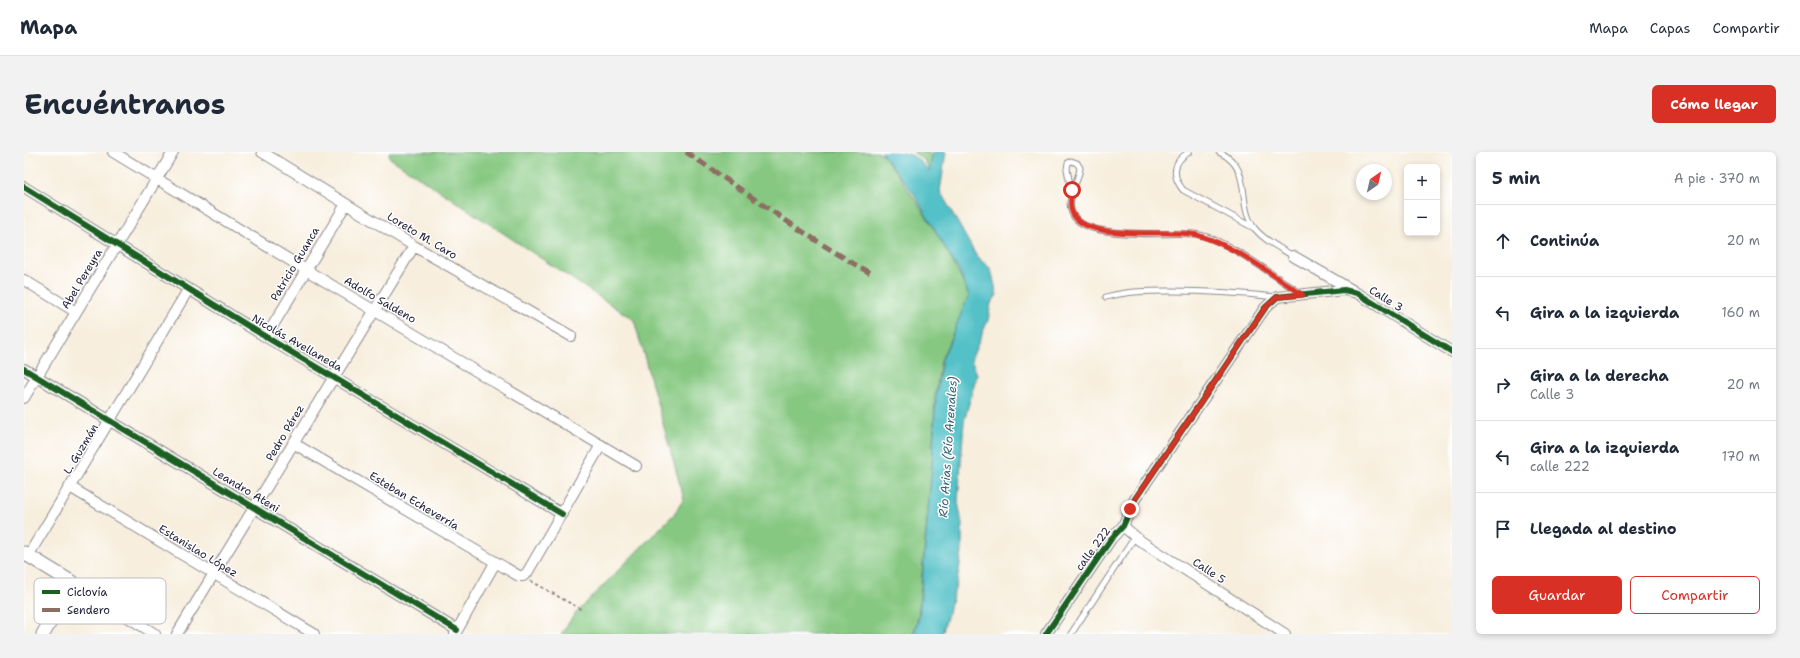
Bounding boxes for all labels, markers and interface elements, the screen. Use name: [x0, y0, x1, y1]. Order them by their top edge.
text: Mapa: [20, 15, 77, 40]
text: Mapa: [1589, 19, 1628, 37]
text: Capas: [1650, 19, 1691, 37]
text: Compartir: [1713, 19, 1780, 37]
text: Encuéntranos: [24, 85, 226, 123]
button: Cómo llegar: [1652, 85, 1776, 123]
north arrow: [1356, 164, 1392, 200]
map controls: [1404, 164, 1440, 236]
button: +: [1404, 164, 1440, 200]
text: 5 min: [1492, 167, 1540, 189]
text: A pie · 370 m: [1674, 170, 1760, 187]
route start: [1063, 181, 1081, 199]
button: −: [1404, 200, 1440, 236]
street label: Loreto M. Caro: [384, 209, 460, 263]
street label: Patricio Guanca: [267, 224, 323, 304]
icon: ahead: [1492, 230, 1514, 252]
text: Continúa: [1530, 231, 1599, 251]
text: 20 m: [1727, 232, 1760, 249]
street label: Abel Pereyra: [58, 246, 106, 312]
street label: Adolfo Saldeno: [341, 273, 419, 327]
street label: Calle 3: [1366, 283, 1406, 315]
icon: left: [1492, 302, 1514, 324]
text: Gira a la izquierda: [1530, 303, 1679, 323]
text: 160 m: [1722, 304, 1760, 321]
street label: Nicolás Avellaneda: [249, 311, 345, 375]
text: Gira a la derecha: [1530, 366, 1669, 386]
icon: right: [1492, 374, 1514, 396]
water label: Río Arias (Río Arenales): [935, 376, 961, 518]
text: 20 m: [1727, 376, 1760, 393]
text: Calle 3: [1530, 386, 1574, 403]
street label: Pedro Pérez: [262, 402, 308, 464]
street label: L. Guzmán: [60, 421, 102, 477]
text: Gira a la izquierda: [1530, 438, 1679, 458]
icon: left: [1492, 446, 1514, 468]
text: 170 m: [1722, 448, 1760, 465]
text: calle 222: [1530, 458, 1590, 475]
street label: Leandro Ateni: [210, 464, 282, 516]
street label: Esteban Echeverría: [366, 468, 462, 534]
route end: [1121, 500, 1139, 518]
icon: arrive: [1492, 518, 1514, 540]
text: Llegada al destino: [1530, 519, 1677, 539]
street label: Estanislao López: [156, 521, 240, 581]
street label: calle 222: [1072, 524, 1114, 574]
street label: Calle 5: [1190, 555, 1229, 587]
button: Guardar: [1492, 576, 1622, 614]
button: Compartir: [1630, 576, 1760, 614]
legend: [34, 578, 166, 624]
text: Ciclovía: [67, 585, 107, 600]
text: Sendero: [67, 603, 110, 618]

